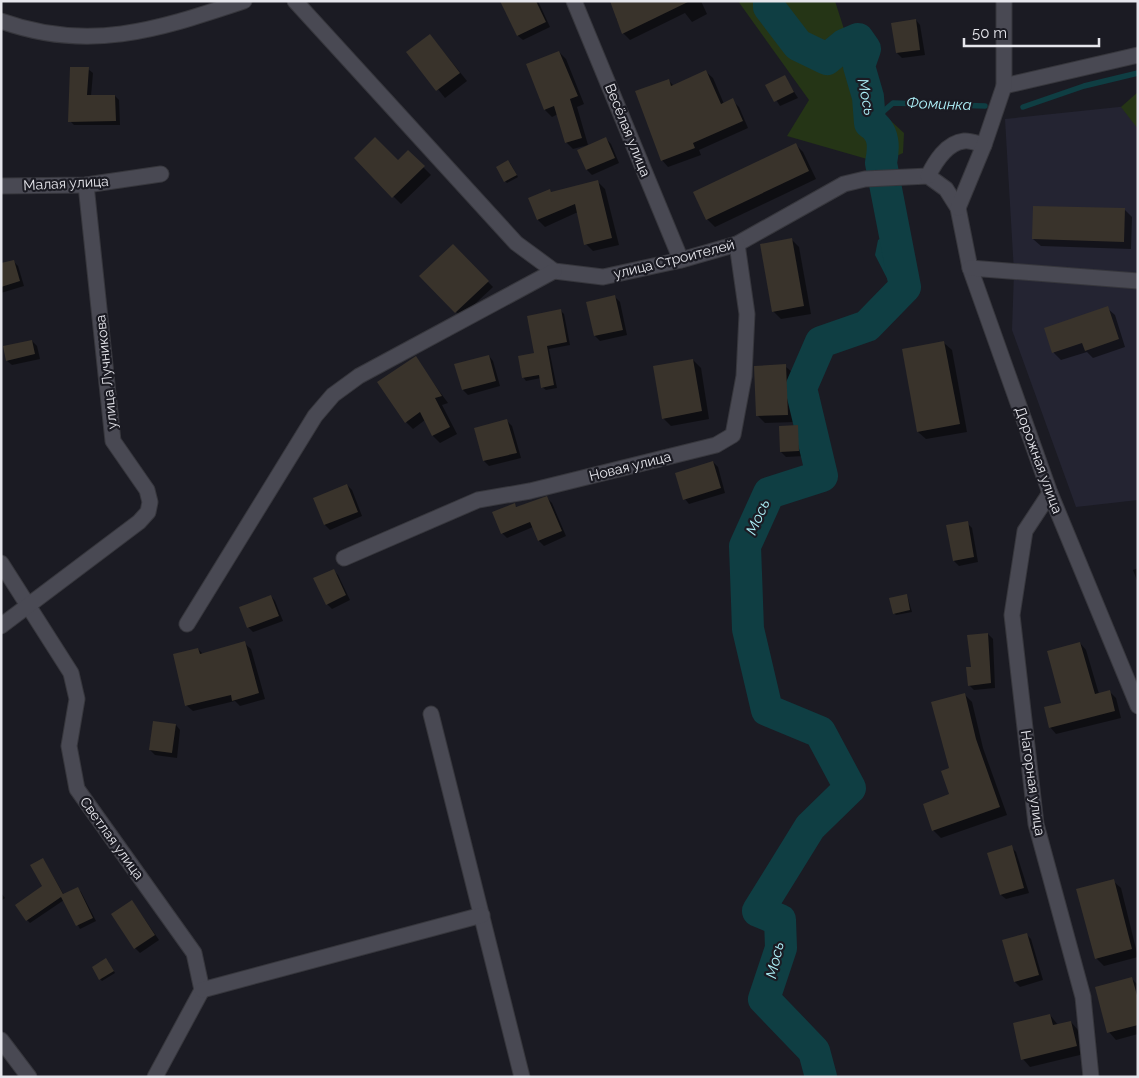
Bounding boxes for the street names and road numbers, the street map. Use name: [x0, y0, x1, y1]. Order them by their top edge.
street label: Весёлая улица: [602, 81, 654, 179]
street label: Малая улица: [23, 173, 109, 193]
street label: улица Строителей: [612, 236, 736, 282]
street label: улица Лучникова: [92, 314, 120, 430]
street label: Дорожная улица: [1012, 404, 1066, 516]
street label: Новая улица: [587, 448, 673, 484]
street label: Нагорная улица: [1018, 729, 1048, 837]
street label: Светлая улица: [77, 794, 147, 882]

